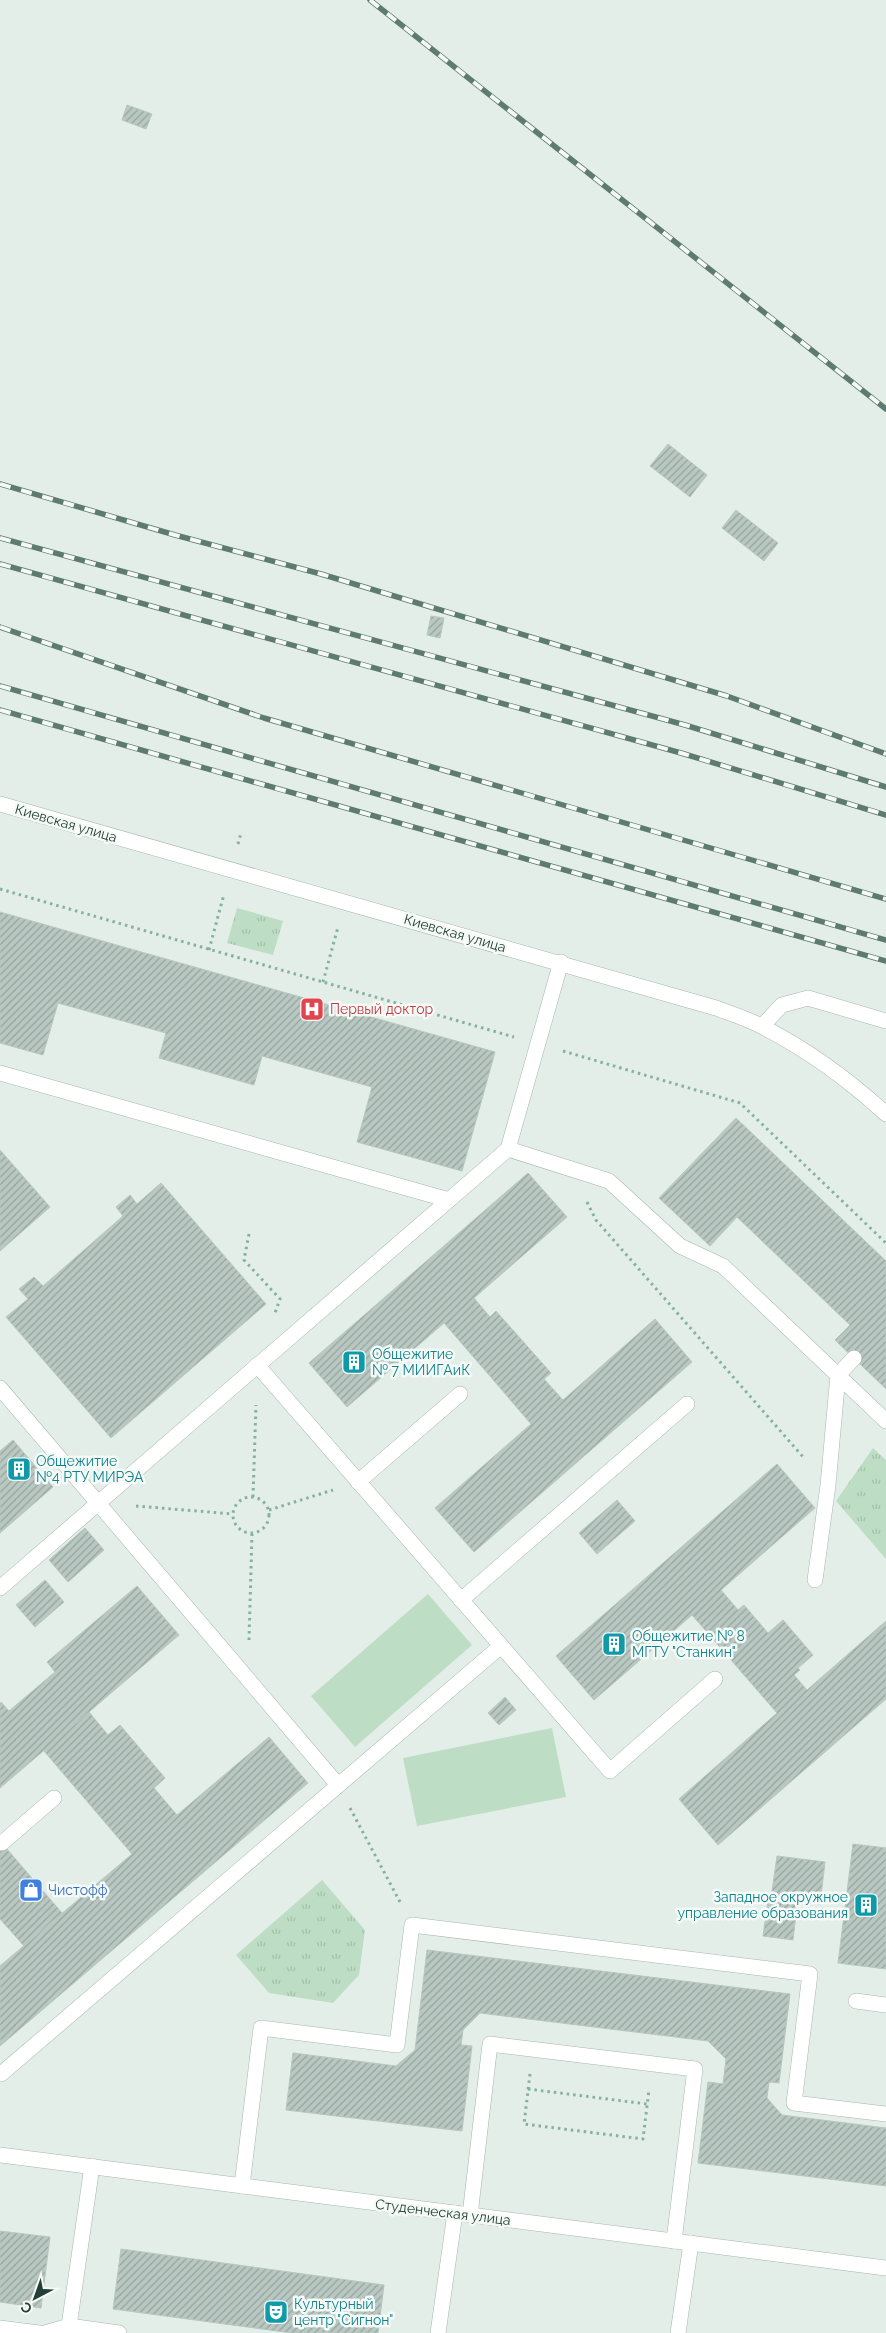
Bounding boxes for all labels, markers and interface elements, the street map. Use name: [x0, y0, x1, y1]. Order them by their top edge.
street label: Киевская улица: [13, 801, 119, 845]
street label: Киевская улица: [402, 911, 508, 955]
hospital icon: Первый доктор: [299, 996, 325, 1022]
place label: Первый доктор: [330, 1001, 433, 1017]
place label: Общежитие № 7 МИИГАиК: [372, 1346, 470, 1378]
building icon: Общежитие № 7 МИИГАиК: [341, 1349, 367, 1375]
place label: Общежитие №4 РТУ МИРЭА: [36, 1453, 144, 1485]
building icon: Общежитие №4 РТУ МИРЭА: [6, 1456, 32, 1482]
place label: Общежитие № 8 МГТУ "Станкин": [632, 1628, 745, 1660]
building icon: Общежитие № 8 МГТУ "Станкин": [601, 1631, 627, 1657]
shop icon: Чистофф: [18, 1877, 44, 1903]
place label: Чистофф: [48, 1882, 108, 1898]
place label: Западное окружное управление образования: [678, 1889, 848, 1921]
building icon: Западное окружное управление образования: [853, 1892, 879, 1918]
street label: Студенческая улица: [374, 2196, 512, 2228]
north arrow: [10, 2273, 60, 2323]
place label: Культурный центр "Сигнон": [294, 2296, 393, 2328]
text: С: [17, 2298, 35, 2317]
theatre icon: Культурный центр "Сигнон": [263, 2299, 289, 2325]

